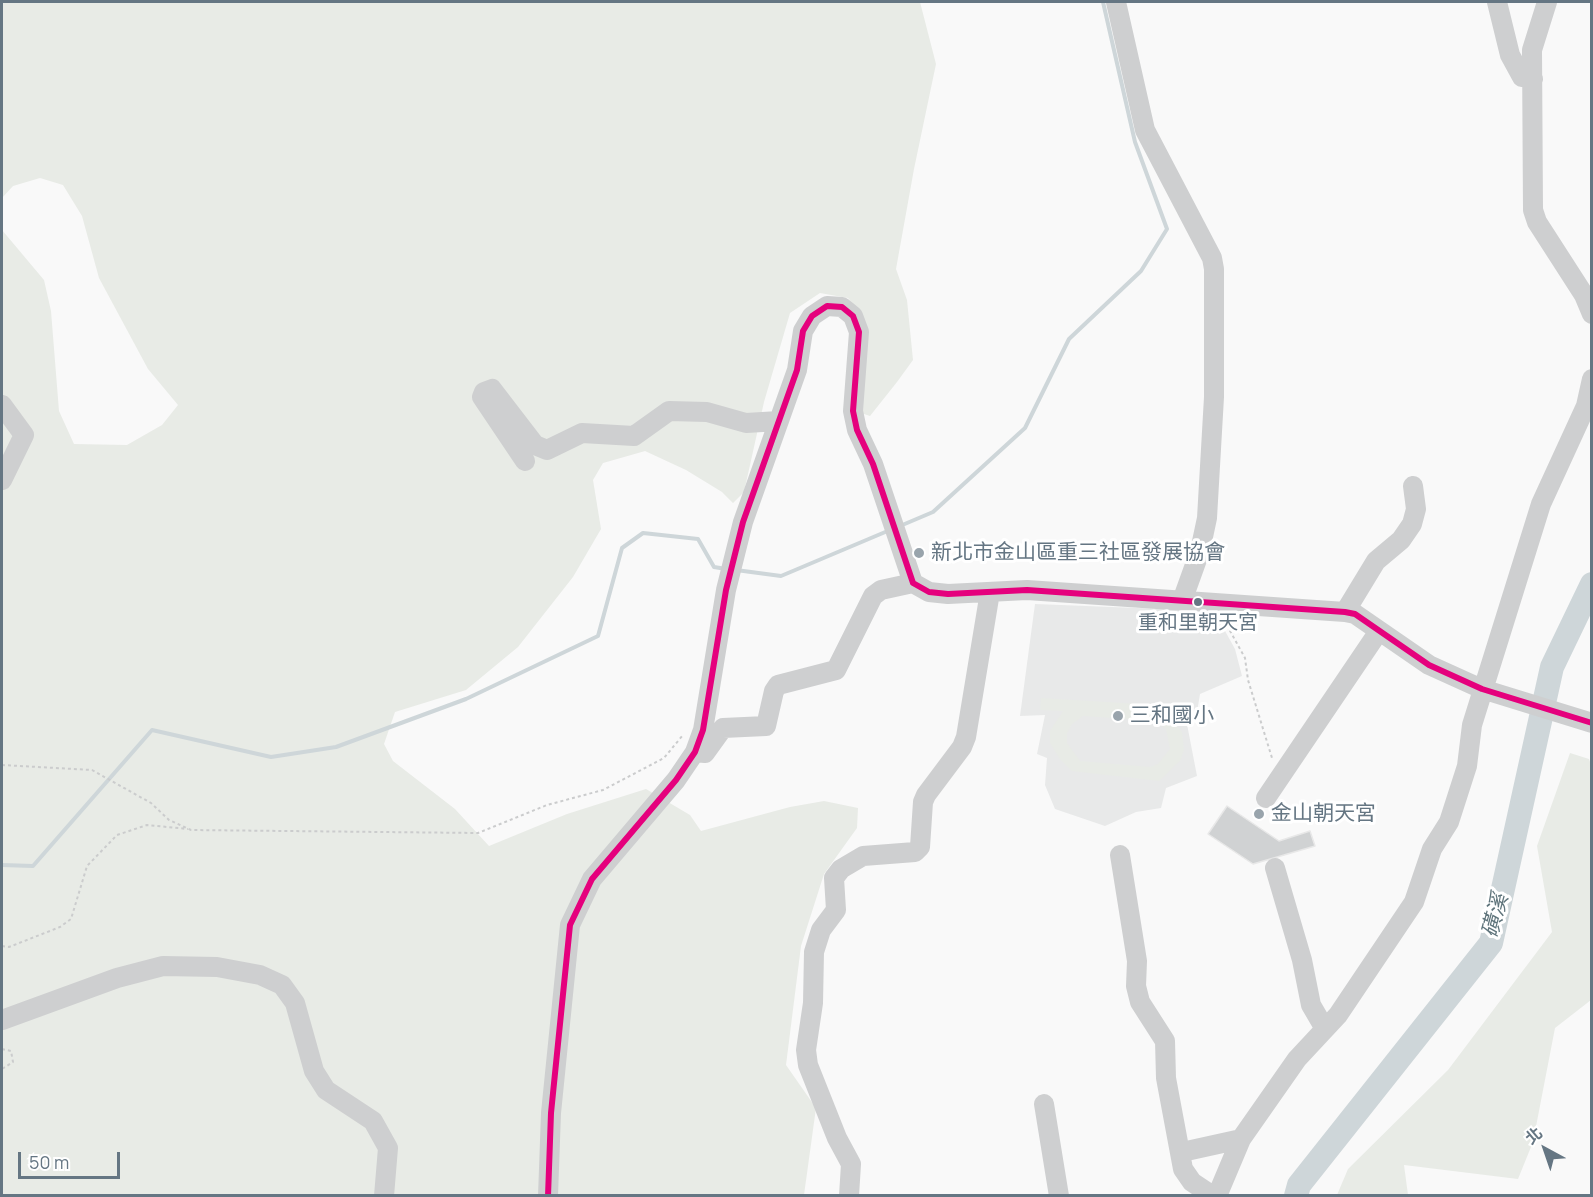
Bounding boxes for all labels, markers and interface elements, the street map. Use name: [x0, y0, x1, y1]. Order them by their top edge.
place label: 新北市金山區重三社區發展協會: [931, 540, 1225, 566]
marker: 新北市金山區重三社區發展協會: [912, 546, 926, 560]
marker: 重和里朝天宮: [1192, 596, 1204, 608]
place label: 重和里朝天宮: [1138, 611, 1258, 635]
place label: 三和國小: [1130, 703, 1214, 729]
marker: 三和國小: [1111, 709, 1125, 723]
place label: 金山朝天宮: [1271, 801, 1376, 827]
marker: 金山朝天宮: [1252, 807, 1266, 821]
water label: 磺溪: [1478, 891, 1514, 941]
north arrow: [1515, 1119, 1575, 1179]
text: 北: [1520, 1122, 1547, 1149]
scale bar: [21, 1140, 123, 1178]
text: 50 m: [29, 1150, 69, 1174]

